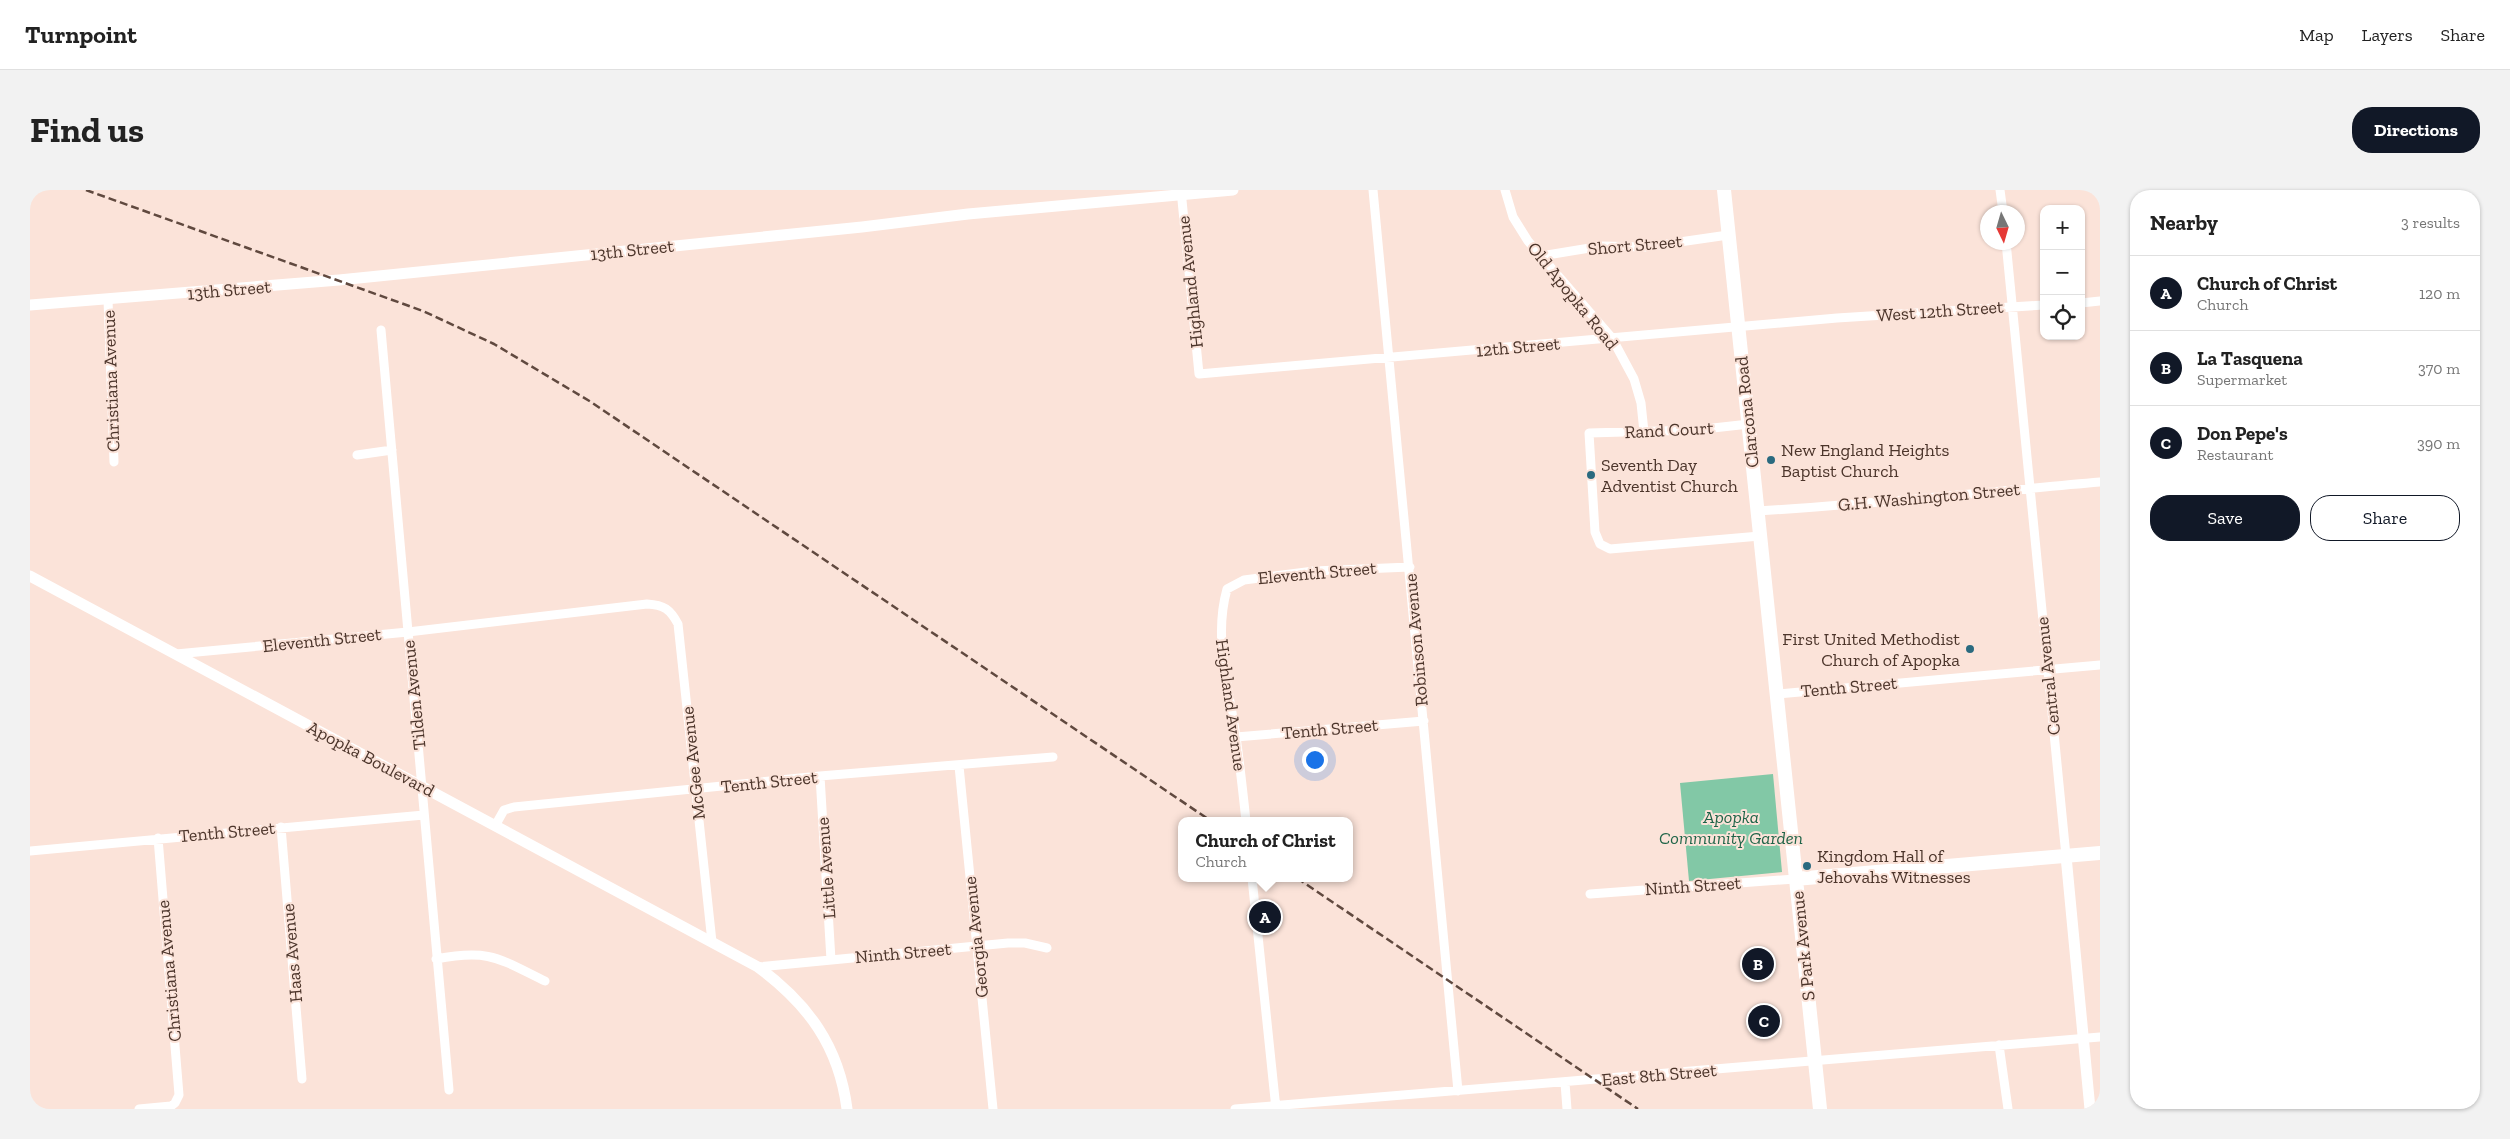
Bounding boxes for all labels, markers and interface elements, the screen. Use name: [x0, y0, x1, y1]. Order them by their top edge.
text: Turnpoint: [25, 20, 137, 49]
text: Map: [2299, 24, 2334, 46]
text: Layers: [2362, 24, 2413, 46]
text: Share: [2441, 24, 2485, 46]
button: Directions: [2352, 107, 2480, 153]
text: Find us: [30, 109, 144, 151]
north arrow: [1980, 205, 2025, 250]
map controls: [2040, 205, 2085, 340]
button: +: [2040, 205, 2085, 250]
text: Nearby: [2150, 210, 2218, 235]
text: 3 results: [2401, 213, 2460, 232]
street label: Highland Avenue: [1172, 215, 1208, 349]
street label: Short Street: [1587, 230, 1683, 260]
street label: 13th Street: [589, 235, 675, 265]
street label: Old Apopka Road: [1523, 238, 1623, 355]
button: −: [2040, 250, 2085, 295]
text: Church of Christ: [2197, 272, 2337, 295]
street label: 13th Street: [186, 275, 272, 305]
text: A: [2161, 284, 2172, 303]
text: 120 m: [2419, 284, 2460, 303]
button: locate: [2040, 295, 2085, 340]
text: Church: [2197, 295, 2248, 314]
street label: West 12th Street: [1876, 296, 2005, 326]
street label: Christiana Avenue: [98, 310, 124, 452]
street label: 12th Street: [1475, 332, 1561, 362]
text: La Tasquena: [2197, 347, 2303, 370]
street label: Clarcona Road: [1730, 355, 1764, 469]
text: B: [2161, 359, 2171, 378]
text: 370 m: [2418, 359, 2460, 378]
text: Supermarket: [2197, 370, 2287, 389]
street label: Rand Court: [1624, 417, 1714, 443]
text: Don Pepe's: [2197, 422, 2288, 445]
text: C: [2161, 434, 2171, 453]
text: 390 m: [2417, 434, 2460, 453]
place label: New England Heights Baptist Church: [1781, 439, 1949, 482]
text: Restaurant: [2197, 445, 2273, 464]
place label: Seventh Day Adventist Church: [1601, 454, 1738, 497]
marker: New England Heights Baptist Church: [1765, 454, 1777, 466]
marker: Seventh Day Adventist Church: [1585, 469, 1597, 481]
street label: G.H. Washington Street: [1837, 478, 2021, 516]
button: Save: [2150, 495, 2300, 541]
button: Share: [2310, 495, 2460, 541]
street label: Eleventh Street: [1257, 557, 1378, 589]
street label: Robinson Avenue: [1399, 573, 1433, 707]
street label: Central Avenue: [2031, 616, 2065, 736]
street label: Eleventh Street: [262, 623, 383, 657]
place label: First United Methodist Church of Apopka: [1782, 628, 1960, 671]
street label: Highland Avenue: [1211, 638, 1251, 772]
street label: Tilden Avenue: [397, 639, 431, 751]
marker: First United Methodist Church of Apopka: [1964, 643, 1976, 655]
street label: Tenth Street: [1800, 672, 1899, 702]
street label: McGee Avenue: [676, 705, 710, 821]
street label: Tenth Street: [1281, 714, 1380, 744]
street label: Apopka Boulevard: [304, 716, 439, 802]
your location: [1302, 747, 1328, 773]
street label: Tenth Street: [720, 766, 819, 798]
park label: Apopka Community Garden: [1659, 806, 1803, 849]
street label: Little Avenue: [811, 816, 841, 920]
street label: Tenth Street: [178, 817, 277, 847]
popup: [1178, 817, 1353, 882]
text: Church of Christ: [1195, 829, 1336, 852]
place label: Kingdom Hall of Jehovahs Witnesses: [1817, 845, 1971, 888]
text: Church: [1195, 852, 1247, 871]
marker: Kingdom Hall of Jehovahs Witnesses: [1801, 860, 1813, 872]
street label: Ninth Street: [1644, 872, 1742, 900]
street label: Georgia Avenue: [959, 875, 993, 999]
street label: S Park Avenue: [1786, 890, 1820, 1002]
pin: A: [1249, 898, 1281, 936]
street label: Christiana Avenue: [152, 899, 186, 1043]
street label: Haas Avenue: [277, 903, 307, 1003]
street label: Ninth Street: [854, 938, 952, 968]
pin: B: [1742, 945, 1774, 983]
pin: C: [1748, 1002, 1780, 1040]
street label: East 8th Street: [1600, 1059, 1718, 1091]

